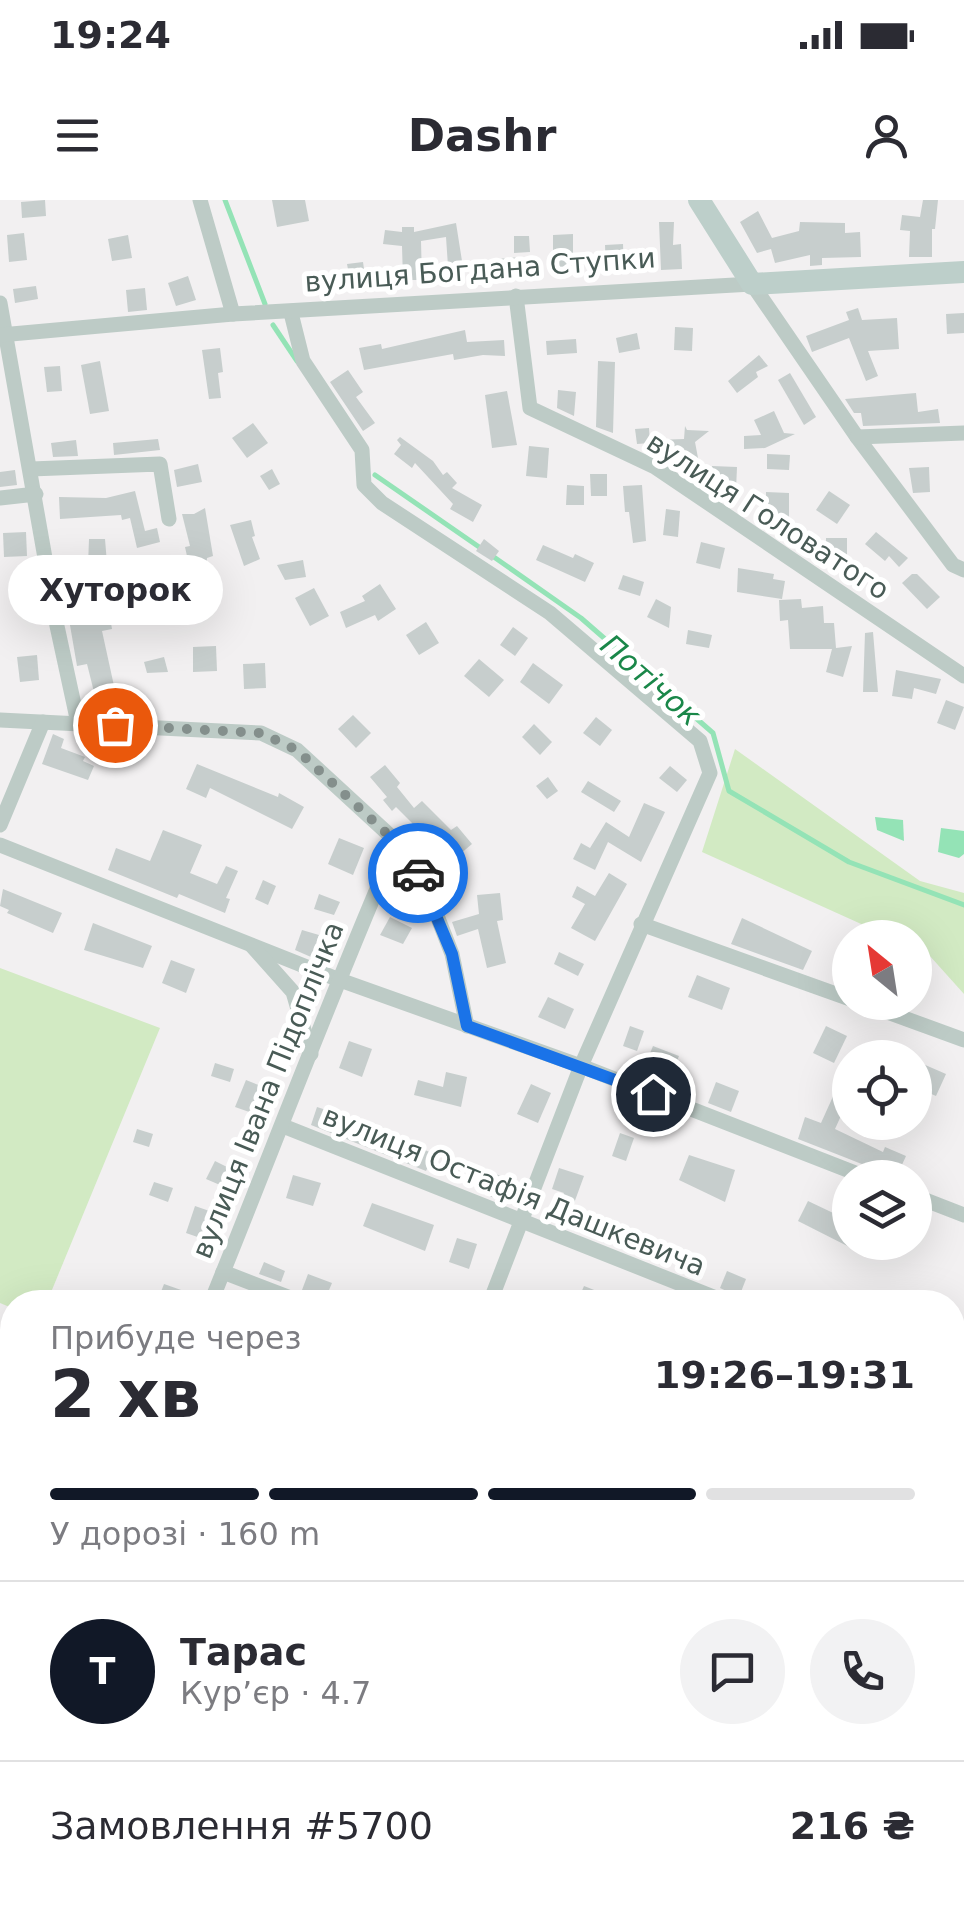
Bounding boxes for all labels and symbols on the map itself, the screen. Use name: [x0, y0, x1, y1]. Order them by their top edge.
street label: вулиця Богдана Ступки: [303, 241, 657, 299]
street label: вулиця Головатого: [641, 425, 895, 607]
callout: Хуторок: [8, 555, 222, 625]
water label: Потічок: [594, 627, 708, 733]
pin: [73, 683, 158, 768]
courier: [368, 823, 468, 923]
street label: вулиця Івана Підоплічка: [185, 917, 351, 1263]
north arrow: [832, 920, 932, 1020]
pin: [611, 1052, 696, 1137]
street label: вулиця Остафія Дашкевича: [318, 1099, 710, 1283]

